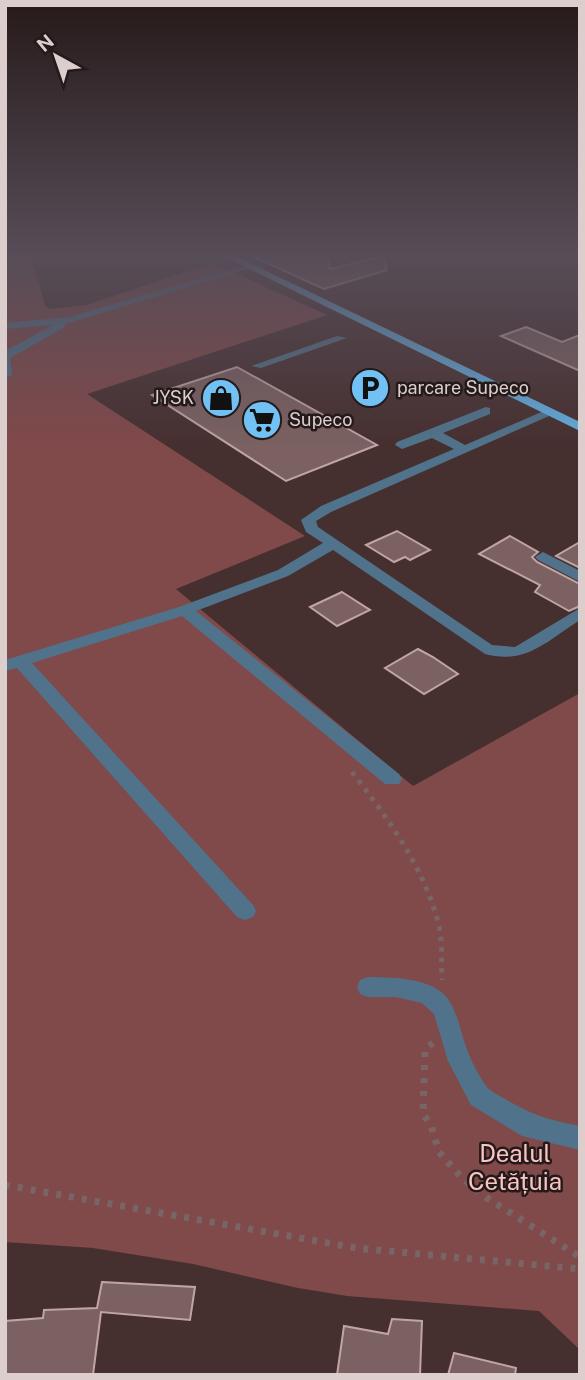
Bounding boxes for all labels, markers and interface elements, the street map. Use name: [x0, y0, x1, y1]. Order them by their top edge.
north arrow: [21, 21, 91, 91]
text: N: [32, 30, 58, 56]
parking icon: parcare Supeco: [349, 367, 391, 409]
shop icon: JYSK: [200, 377, 242, 419]
place label: parcare Supeco: [397, 377, 529, 398]
place label: JYSK: [153, 387, 194, 408]
supermarket icon: Supeco: [241, 399, 283, 441]
place label: Supeco: [289, 409, 352, 430]
park label: Dealul Cetățuia: [468, 1139, 562, 1195]

